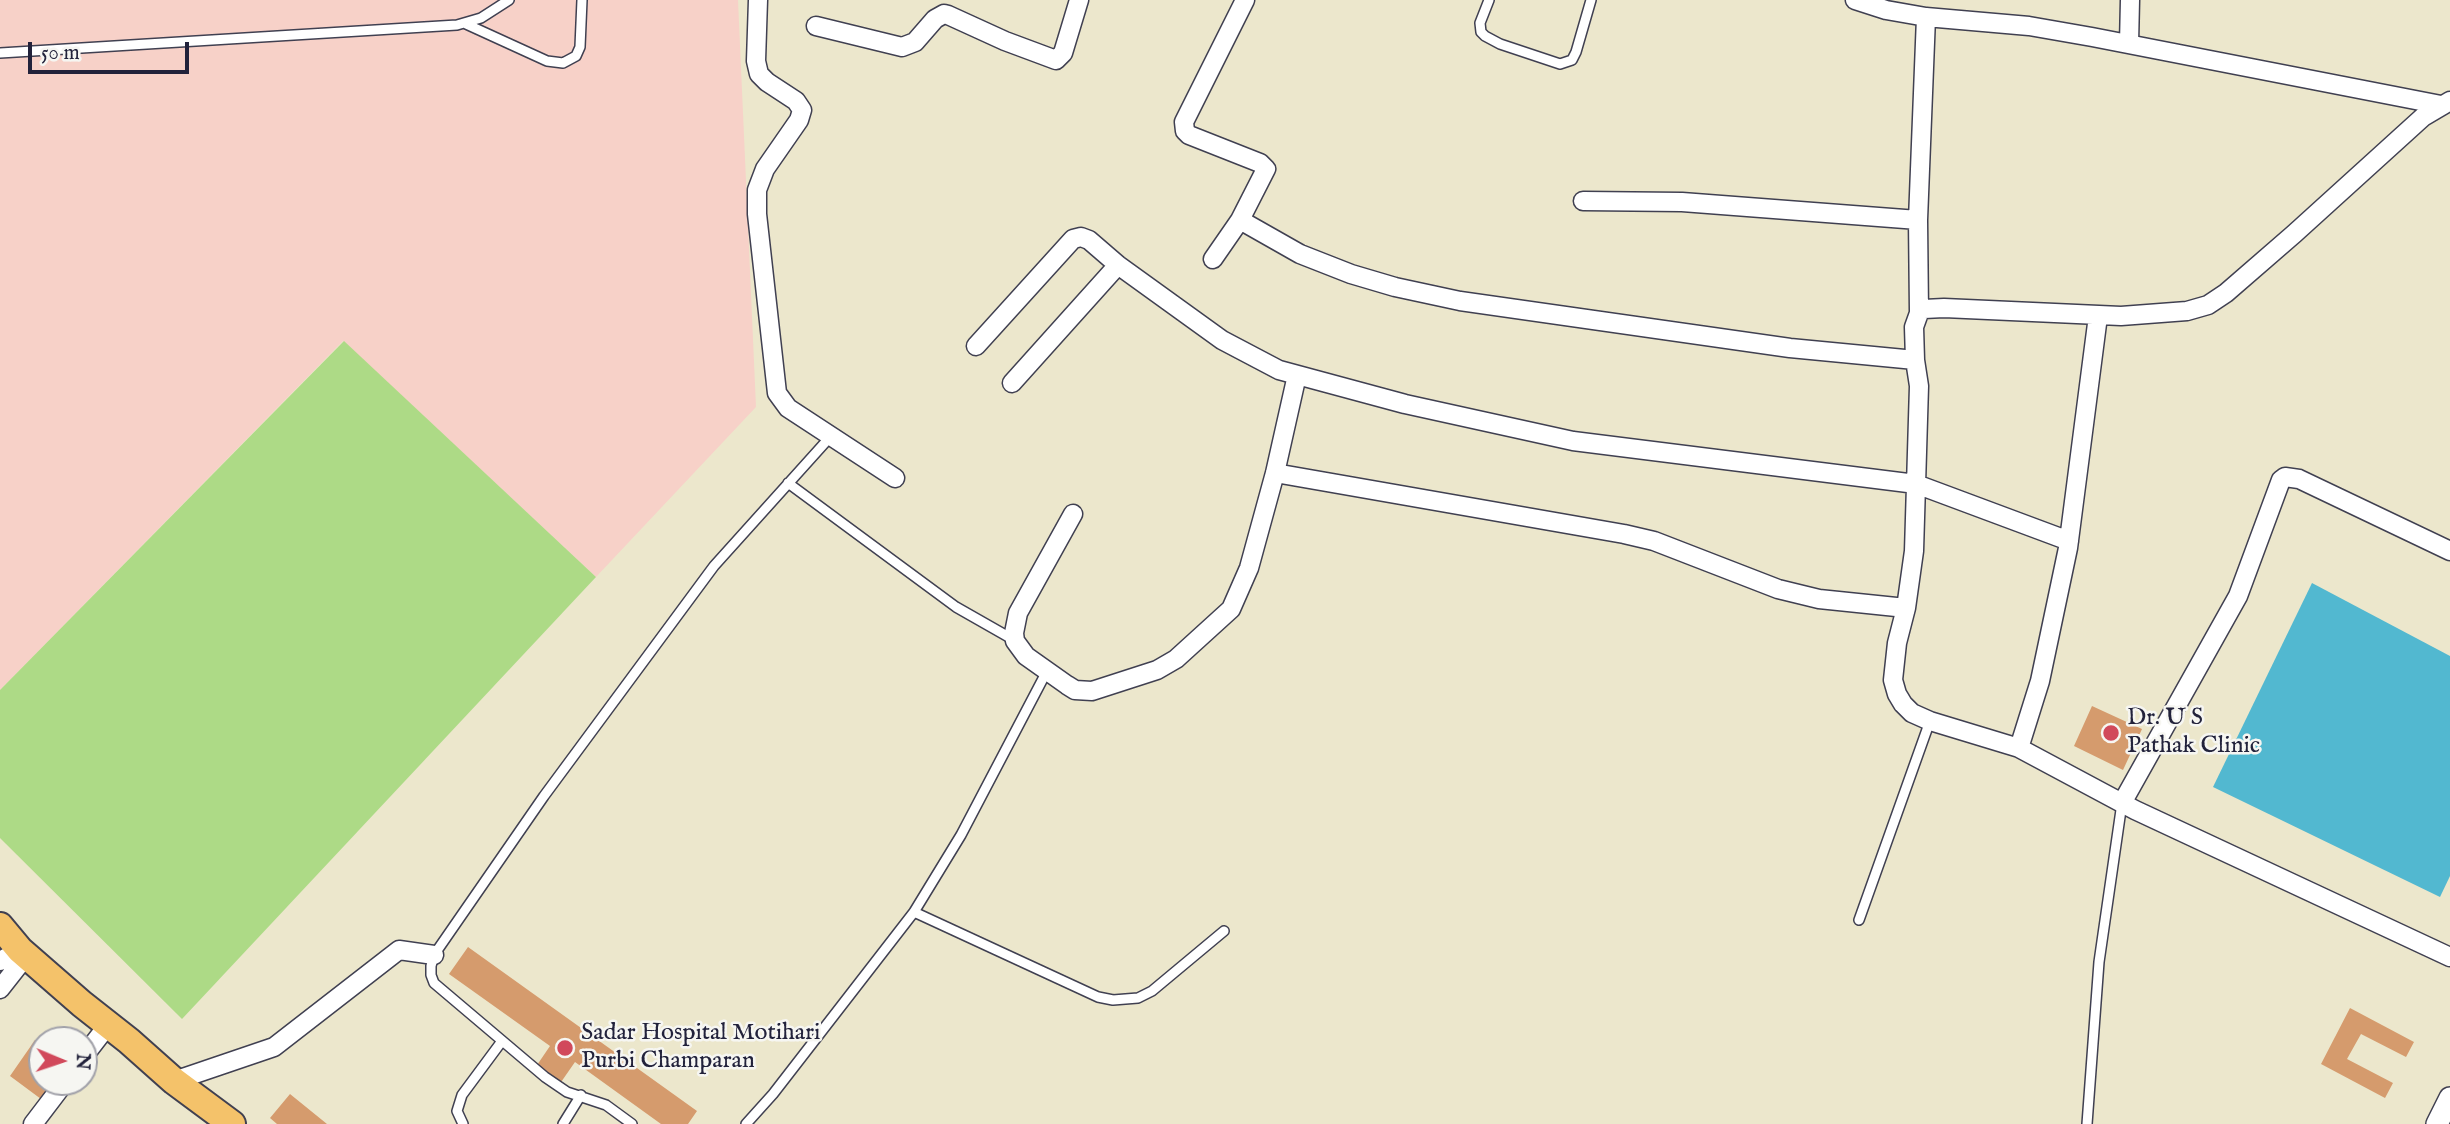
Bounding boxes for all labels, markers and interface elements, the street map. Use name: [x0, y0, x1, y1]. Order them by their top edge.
scale bar: [32, 28, 192, 72]
text: 50 m: [41, 40, 80, 67]
place label: Dr. U S Pathak Clinic: [2127, 705, 2260, 761]
marker: Dr. U S Pathak Clinic: [2101, 723, 2121, 743]
place label: Sadar Hospital Motihari Purbi Champaran: [581, 1020, 820, 1076]
north arrow: [28, 1026, 98, 1096]
marker: Sadar Hospital Motihari Purbi Champaran: [555, 1038, 575, 1058]
text: N: [70, 1053, 94, 1070]

